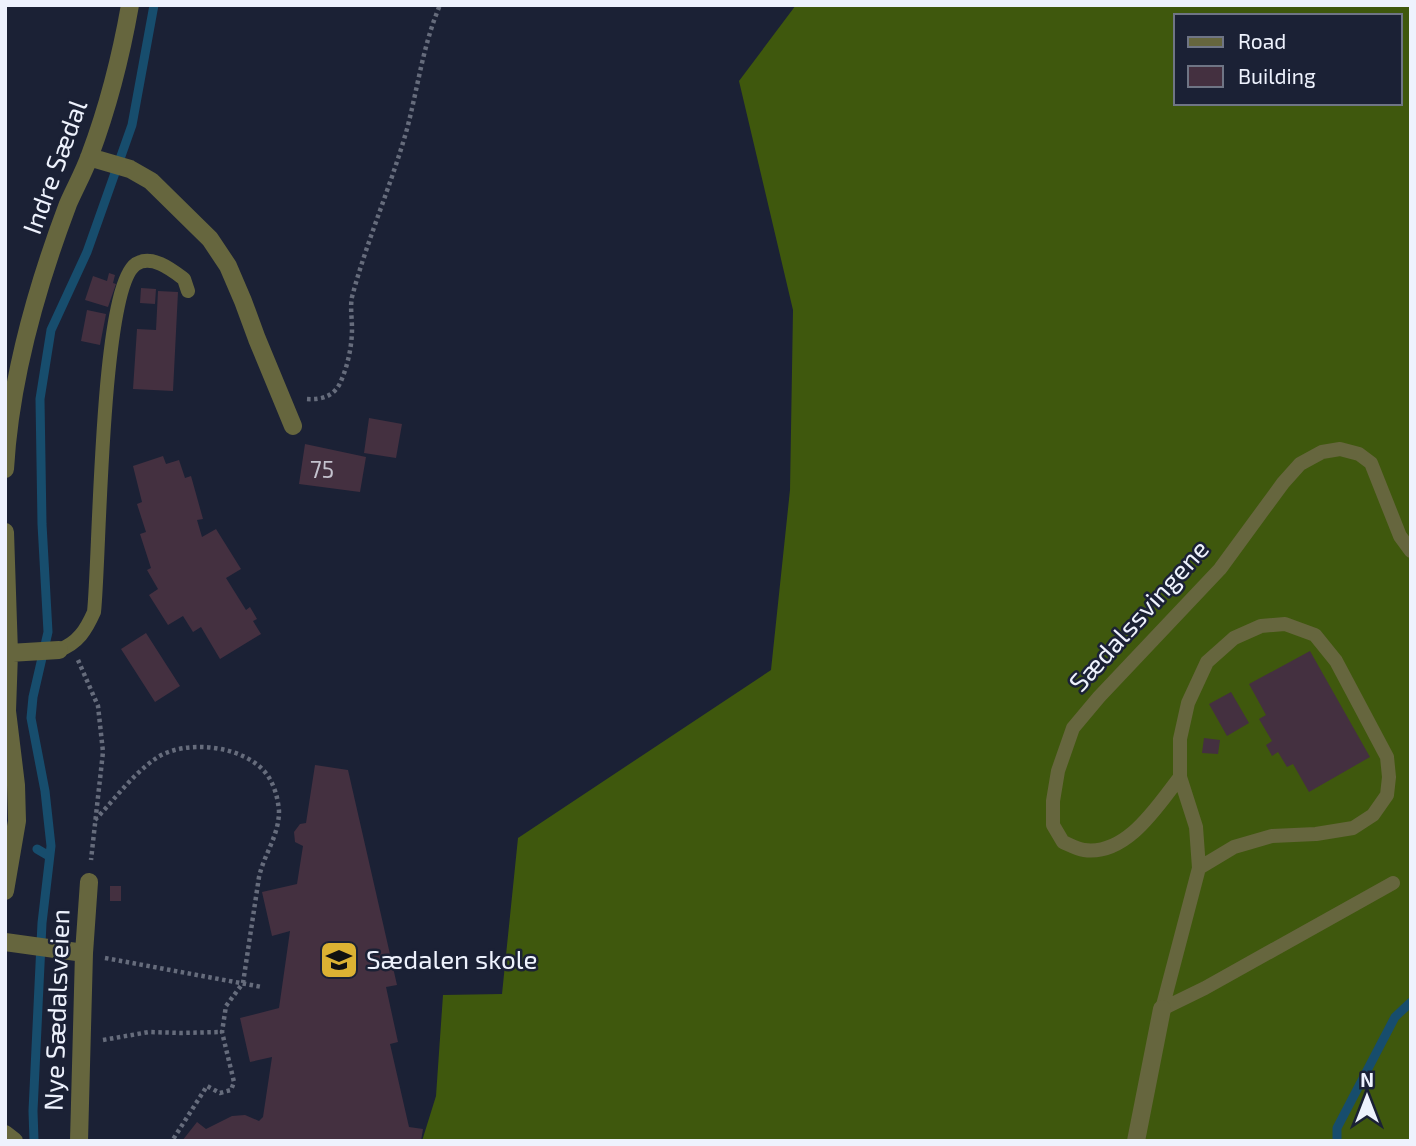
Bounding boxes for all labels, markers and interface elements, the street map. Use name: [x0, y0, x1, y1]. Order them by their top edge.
legend: [1174, 14, 1402, 105]
text: Road: [1238, 28, 1286, 53]
text: Building: [1238, 63, 1316, 88]
street label: Indre Sædal: [15, 95, 92, 238]
house number: 75: [310, 455, 334, 483]
street label: Sædalssvingene: [1062, 533, 1214, 697]
street label: Nye Sædalsveien: [36, 908, 75, 1111]
school or university icon: Sædalen skole: [318, 939, 360, 981]
place label: Sædalen skole: [366, 943, 538, 974]
north arrow: [1332, 1062, 1402, 1132]
text: N: [1360, 1068, 1374, 1091]

